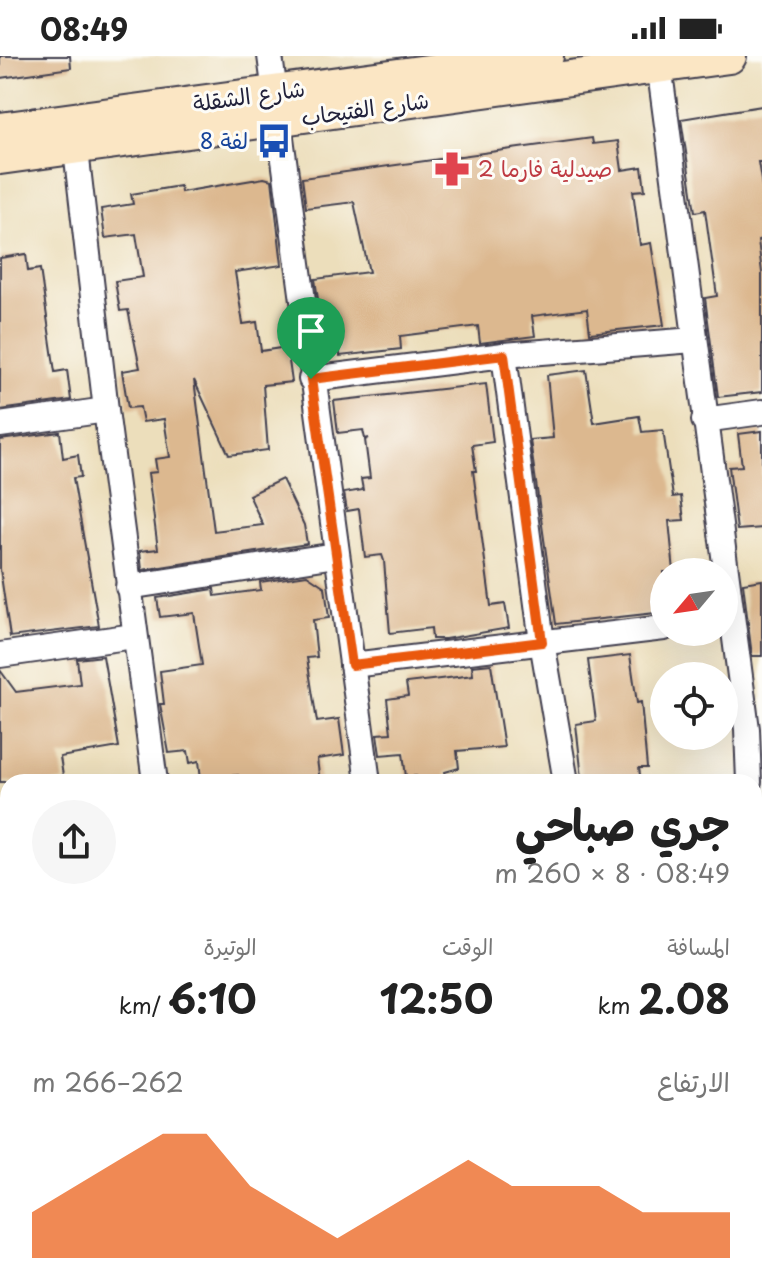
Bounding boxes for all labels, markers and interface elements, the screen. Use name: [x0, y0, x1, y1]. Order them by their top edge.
text: 08:49: [40, 6, 128, 51]
street label: شارع الشقلة: [191, 70, 307, 120]
street label: شارع الفتيحاب: [299, 82, 431, 134]
bus stop icon: لفة 8: [255, 122, 293, 160]
place label: لفة 8: [200, 123, 248, 156]
pharmacy icon: صيدلية فارما 2: [433, 150, 471, 188]
place label: صيدلية فارما 2: [478, 151, 612, 184]
pin: [277, 297, 345, 379]
icon: arrive: [289, 309, 333, 353]
north arrow: [650, 558, 738, 646]
map controls: [650, 558, 738, 750]
button: locate: [650, 662, 738, 750]
text: جري صباحي: [515, 790, 730, 856]
button: share: [32, 800, 116, 884]
text: 08:49 · 8 × 260 m: [494, 853, 730, 892]
text: الوتيرة: [204, 929, 257, 962]
text: الوقت: [442, 929, 493, 962]
text: المسافة: [667, 929, 730, 962]
text: 6:10: [168, 967, 257, 1028]
text: 12:50: [379, 967, 493, 1028]
text: 2.08: [638, 967, 730, 1028]
text: /km: [119, 988, 168, 1021]
text: km: [597, 988, 638, 1021]
text: 262–266 m: [32, 1062, 184, 1101]
text: الارتفاع: [657, 1062, 730, 1101]

